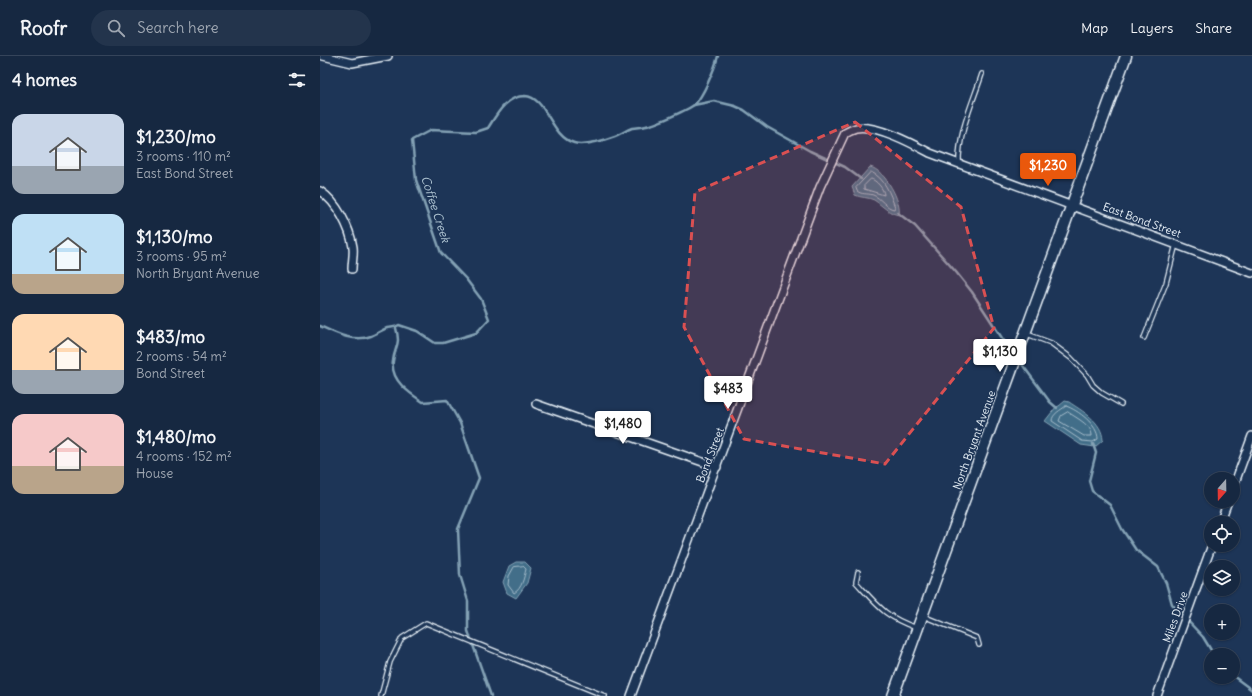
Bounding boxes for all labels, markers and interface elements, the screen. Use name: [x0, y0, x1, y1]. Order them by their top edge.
search box: [91, 10, 371, 46]
text: Roofr: [20, 16, 67, 40]
icon: search: [105, 17, 127, 39]
text: Search here: [137, 18, 218, 37]
text: Map: [1081, 19, 1108, 37]
text: Layers: [1130, 19, 1173, 37]
text: Share: [1195, 19, 1232, 37]
text: 4 homes: [12, 69, 77, 91]
icon: filters: [286, 69, 308, 91]
text: $1,230/mo: [136, 126, 216, 148]
icon: home: [44, 130, 92, 178]
text: 3 rooms · 110 m²: [136, 148, 231, 165]
pin: $1,230: [1015, 153, 1081, 187]
text: $1,230: [1029, 157, 1067, 174]
text: East Bond Street: [136, 165, 233, 182]
water label: Coffee Creek: [418, 174, 454, 245]
street label: East Bond Street: [1101, 199, 1183, 241]
text: $1,130/mo: [136, 226, 213, 248]
icon: home: [44, 230, 92, 278]
text: 3 rooms · 95 m²: [136, 248, 227, 265]
text: North Bryant Avenue: [136, 265, 260, 282]
text: $483/mo: [136, 326, 205, 348]
icon: home: [44, 330, 92, 378]
pin: $1,130: [967, 339, 1033, 373]
text: $1,130: [982, 343, 1018, 360]
text: 2 rooms · 54 m²: [136, 348, 227, 365]
text: Bond Street: [136, 365, 205, 382]
pin: $483: [704, 376, 752, 410]
text: $483: [713, 380, 743, 397]
street label: North Bryant Avenue: [950, 388, 998, 492]
pin: $1,480: [590, 411, 656, 445]
text: $1,480: [604, 415, 642, 432]
street label: Bond Street: [693, 425, 727, 485]
text: $1,480/mo: [136, 426, 216, 448]
icon: home: [44, 430, 92, 478]
text: 4 rooms · 152 m²: [136, 448, 232, 465]
text: House: [136, 465, 173, 482]
north arrow: [1204, 472, 1240, 508]
map controls: [1204, 472, 1240, 684]
button: locate: [1204, 516, 1240, 552]
button: layers: [1204, 560, 1240, 596]
street label: Miles Drive: [1159, 589, 1191, 644]
button: +: [1204, 604, 1240, 640]
button: −: [1204, 648, 1240, 684]

